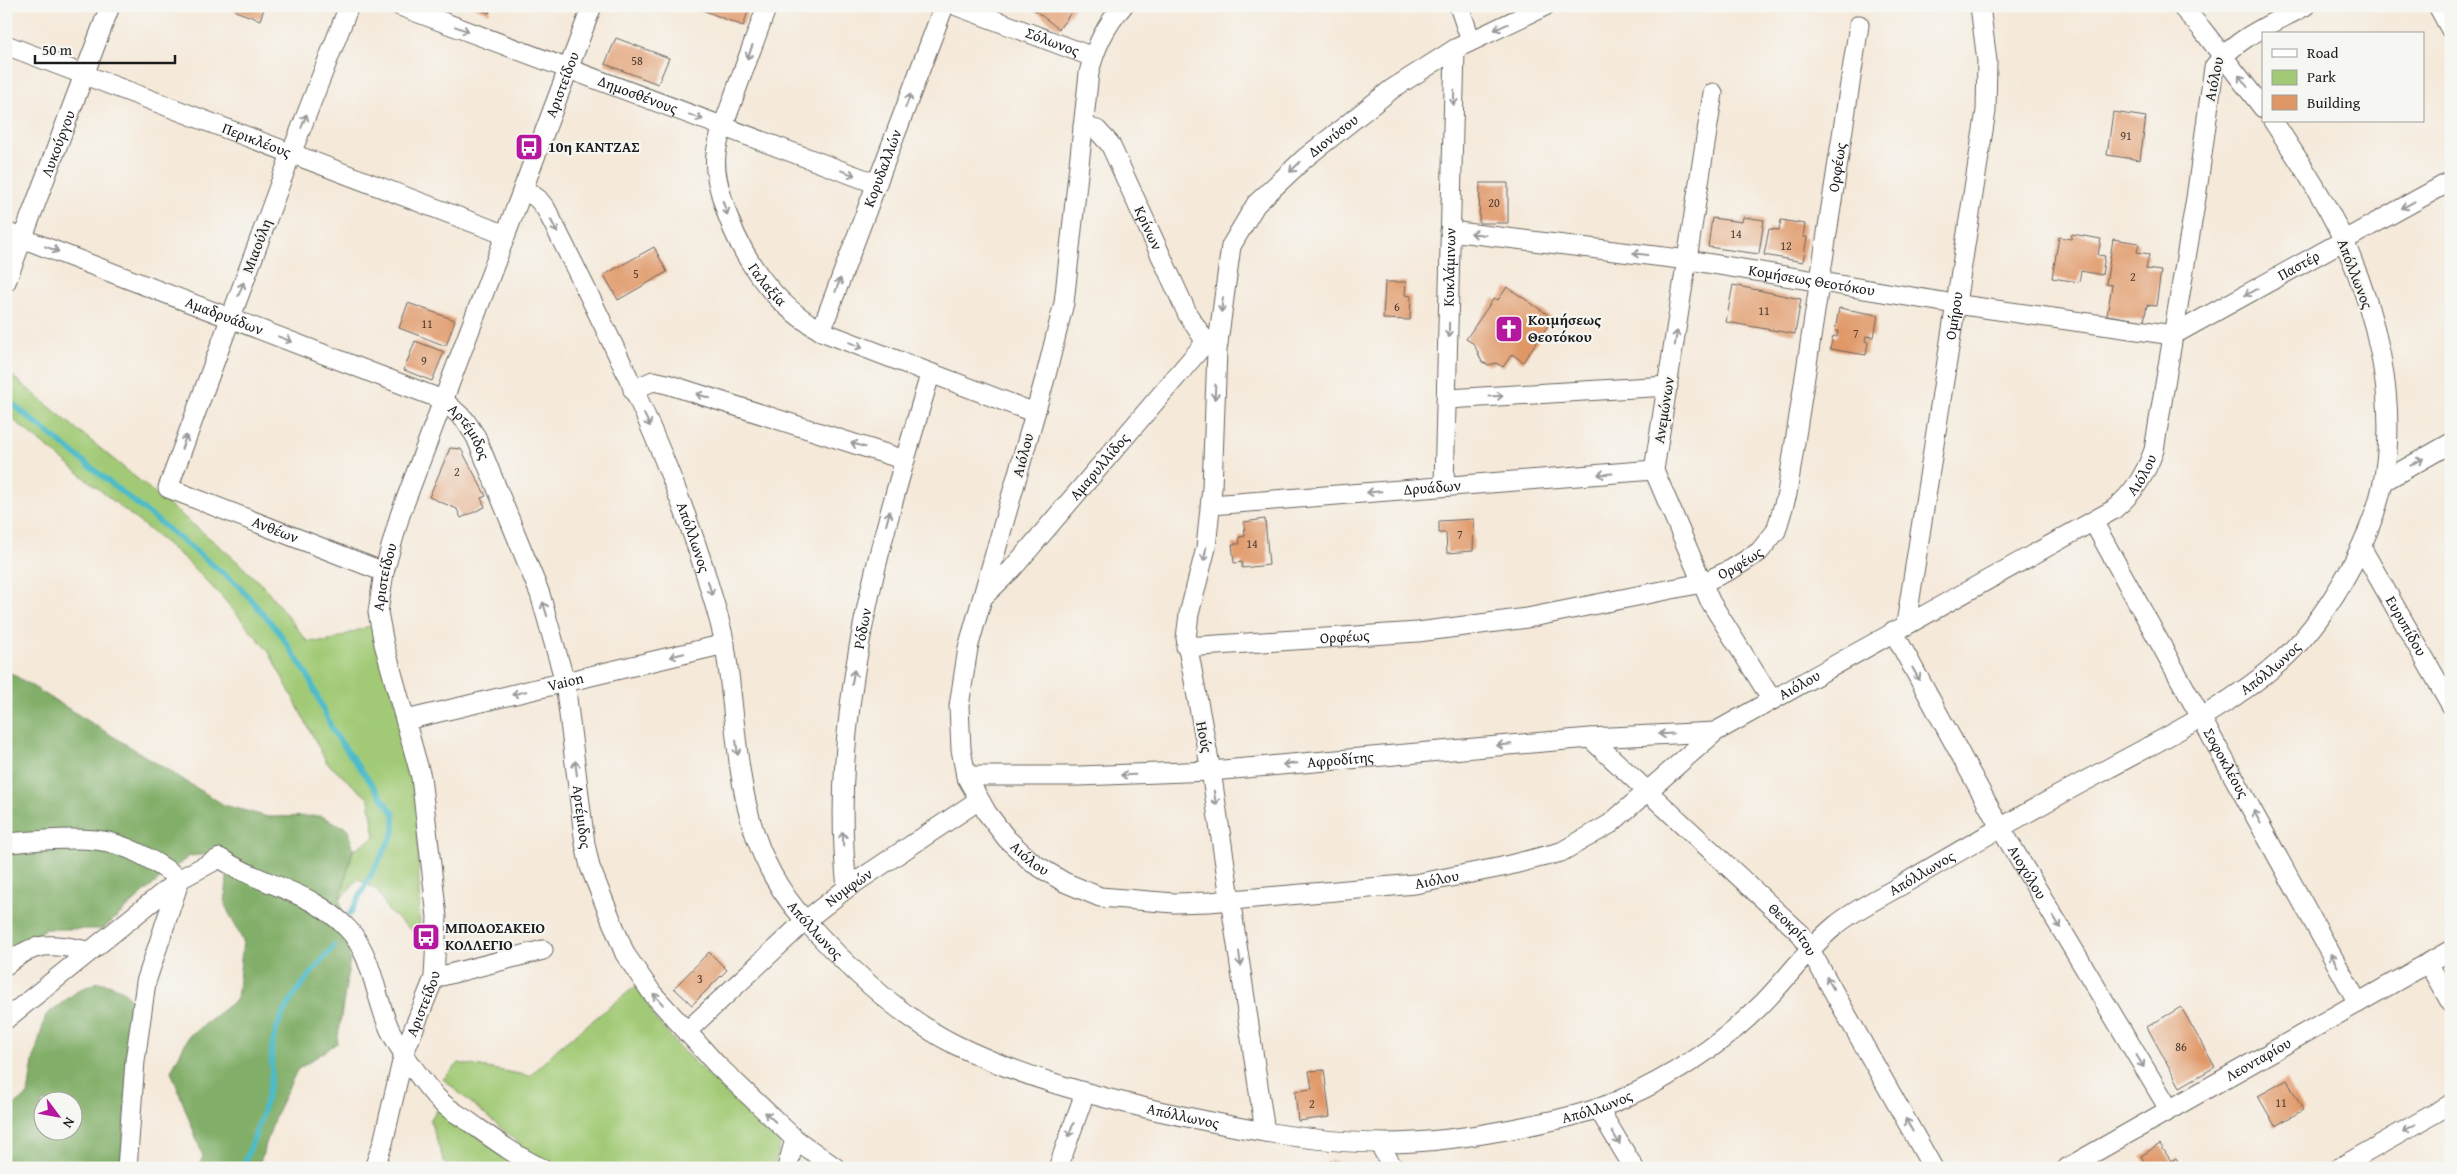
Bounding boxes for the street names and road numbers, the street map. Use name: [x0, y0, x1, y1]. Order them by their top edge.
street label: Σόλωνος: [1023, 22, 1083, 61]
street label: Αριστείδου: [540, 48, 584, 120]
street label: Αιόλου: [2199, 55, 2228, 103]
street label: Δημοσθένους: [595, 70, 682, 119]
street label: Λυκούργου: [36, 107, 80, 180]
street label: Διονύσου: [1303, 109, 1363, 162]
street label: Περικλέους: [219, 117, 295, 163]
street label: Κορυδαλλών: [858, 126, 907, 210]
street label: Ορφέως: [1823, 140, 1851, 193]
street label: Κρίνων: [1130, 202, 1168, 254]
street label: Μιαούλη: [237, 216, 276, 276]
street label: Κυκλάμινων: [1438, 227, 1461, 307]
street label: Απόλλωνος: [2333, 236, 2379, 312]
street label: Παστέρ: [2273, 245, 2323, 285]
street label: Γαλαξία: [743, 259, 792, 311]
street label: Κομήσεως Θεοτόκου: [1747, 259, 1877, 301]
street label: Ομήρου: [1939, 290, 1968, 341]
street label: Αμαδρυάδων: [183, 291, 267, 340]
street label: Ανεμώνων: [1648, 375, 1679, 445]
street label: Αρτέμιδος: [444, 399, 495, 463]
street label: Αμαρυλλίδος: [1064, 428, 1134, 505]
street label: Αιόλου: [1007, 430, 1039, 479]
street label: Αιόλου: [2121, 451, 2161, 500]
street label: Δρυάδων: [1403, 474, 1462, 500]
street label: Απόλλωνος: [672, 499, 716, 576]
street label: Ανθέων: [249, 511, 302, 548]
street label: Αριστείδου: [367, 540, 402, 612]
street label: Ορφέως: [1714, 541, 1767, 584]
street label: Ευρυπίδου: [2381, 592, 2432, 660]
street label: Ρόδων: [848, 606, 876, 651]
street label: Ορφέως: [1319, 624, 1371, 648]
street label: Απόλλωνος: [2235, 636, 2306, 700]
street label: Αιόλου: [1775, 664, 1824, 705]
street label: Vaion: [545, 667, 586, 696]
street label: Ηούς: [1191, 719, 1218, 755]
street label: Σοφοκλέους: [2199, 724, 2255, 802]
street label: Αφροδίτης: [1306, 746, 1375, 773]
street label: Αρτέμιδος: [568, 784, 597, 851]
street label: Αιόλου: [1006, 836, 1053, 881]
street label: Αιοχύλου: [2003, 841, 2052, 903]
street label: Απόλλωνος: [1885, 845, 1959, 900]
street label: Νυμφών: [820, 863, 877, 911]
street label: Αιόλου: [1413, 865, 1461, 894]
street label: Απόλλωνος: [783, 896, 848, 965]
street label: Θεοκρίτου: [1764, 898, 1822, 960]
street label: Αριστείδου: [401, 971, 444, 1040]
street label: Λεονταρίου: [2221, 1032, 2295, 1086]
street label: Απόλλωνος: [1559, 1084, 1636, 1128]
street label: Απόλλωνος: [1145, 1098, 1222, 1133]

